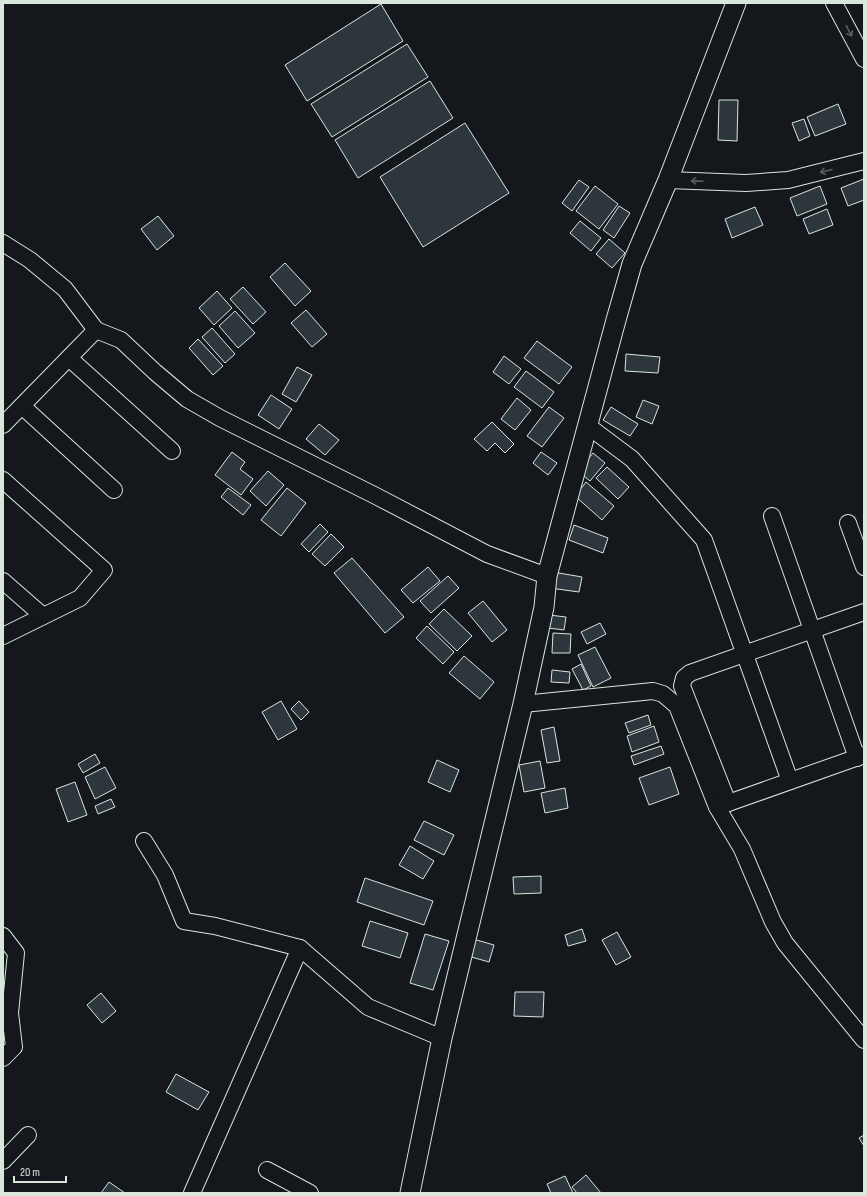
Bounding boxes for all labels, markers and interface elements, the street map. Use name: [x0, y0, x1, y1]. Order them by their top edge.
one-way arrow: [846, 25, 853, 37]
one-way arrow: [820, 167, 833, 175]
one-way arrow: [691, 177, 704, 185]
scale bar: [14, 1158, 66, 1184]
text: 20 m: [20, 1165, 40, 1180]

